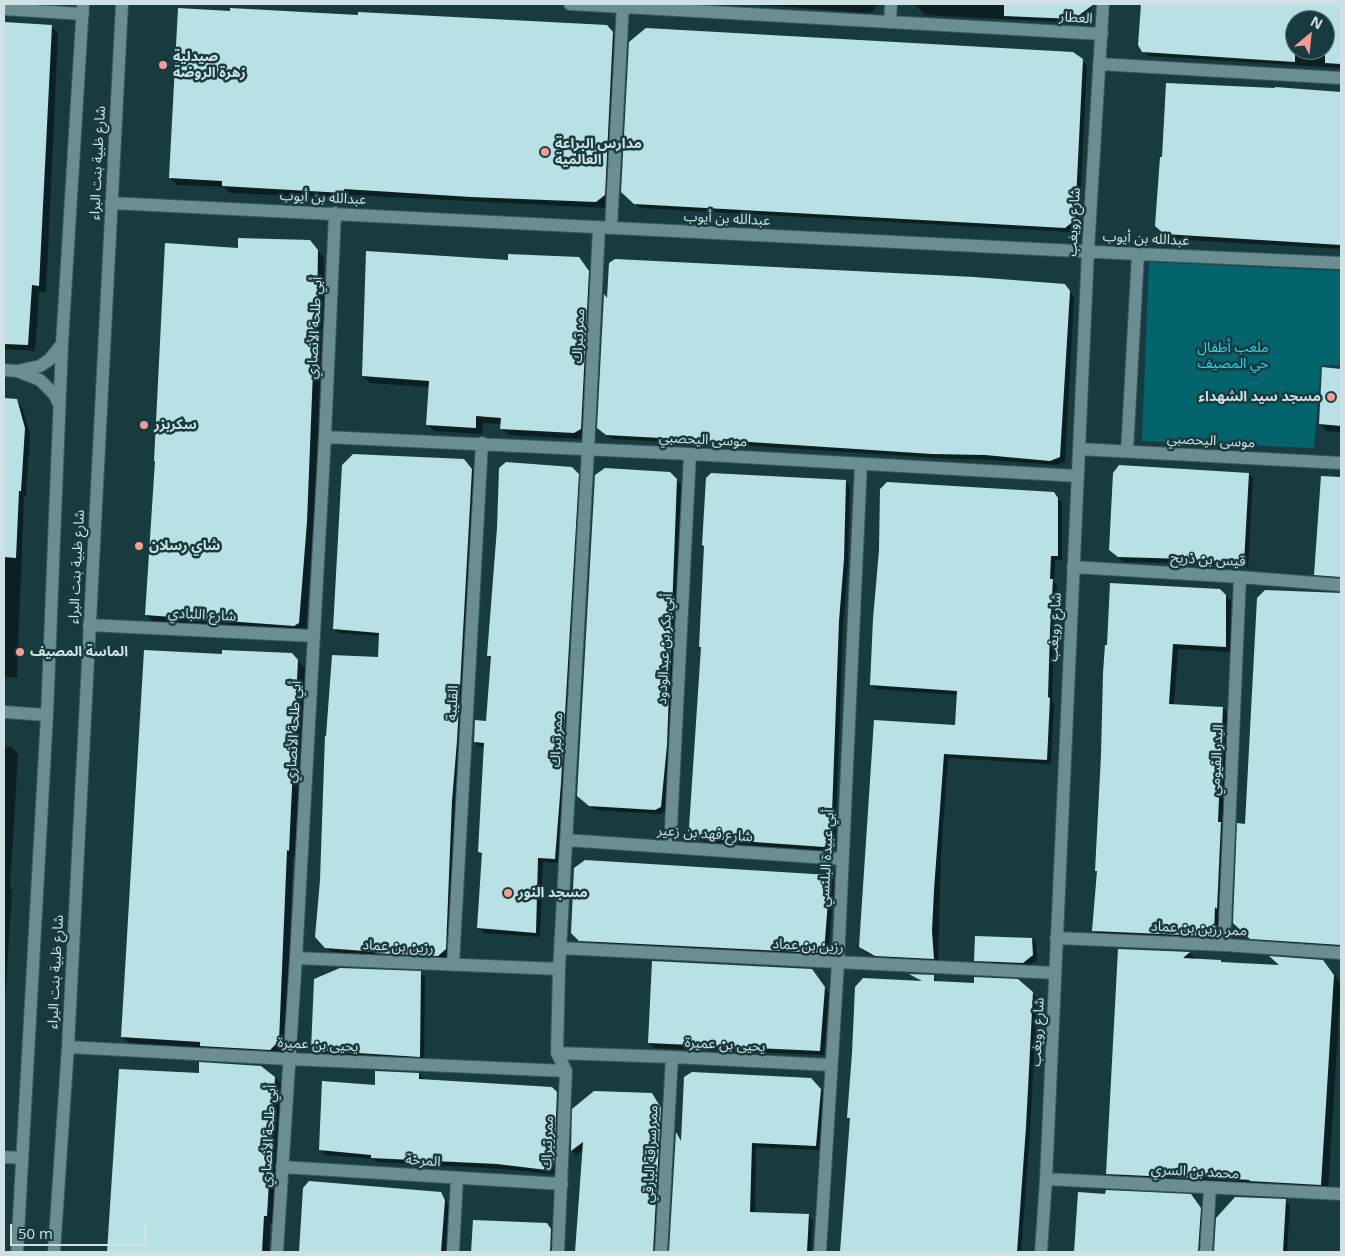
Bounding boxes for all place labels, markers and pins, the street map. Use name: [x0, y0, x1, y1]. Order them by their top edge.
place label: صيدلية زهرة الروضة: [173, 49, 246, 82]
marker: صيدلية زهرة الروضة: [157, 59, 169, 71]
place label: مدارس البراعة العالمية: [555, 136, 642, 168]
marker: مدارس البراعة العالمية: [539, 146, 551, 158]
place label: مسجد سيد الشهداء: [1199, 389, 1321, 405]
marker: مسجد سيد الشهداء: [1325, 391, 1337, 403]
place label: سكربزر: [154, 417, 197, 433]
marker: سكربزر: [138, 419, 150, 431]
place label: شاي رسلان: [149, 538, 220, 554]
marker: شاي رسلان: [133, 540, 145, 552]
place label: الماسة المصيف: [30, 644, 128, 660]
marker: الماسة المصيف: [14, 646, 26, 658]
place label: مسجد النور: [518, 885, 588, 901]
marker: مسجد النور: [502, 887, 514, 899]

